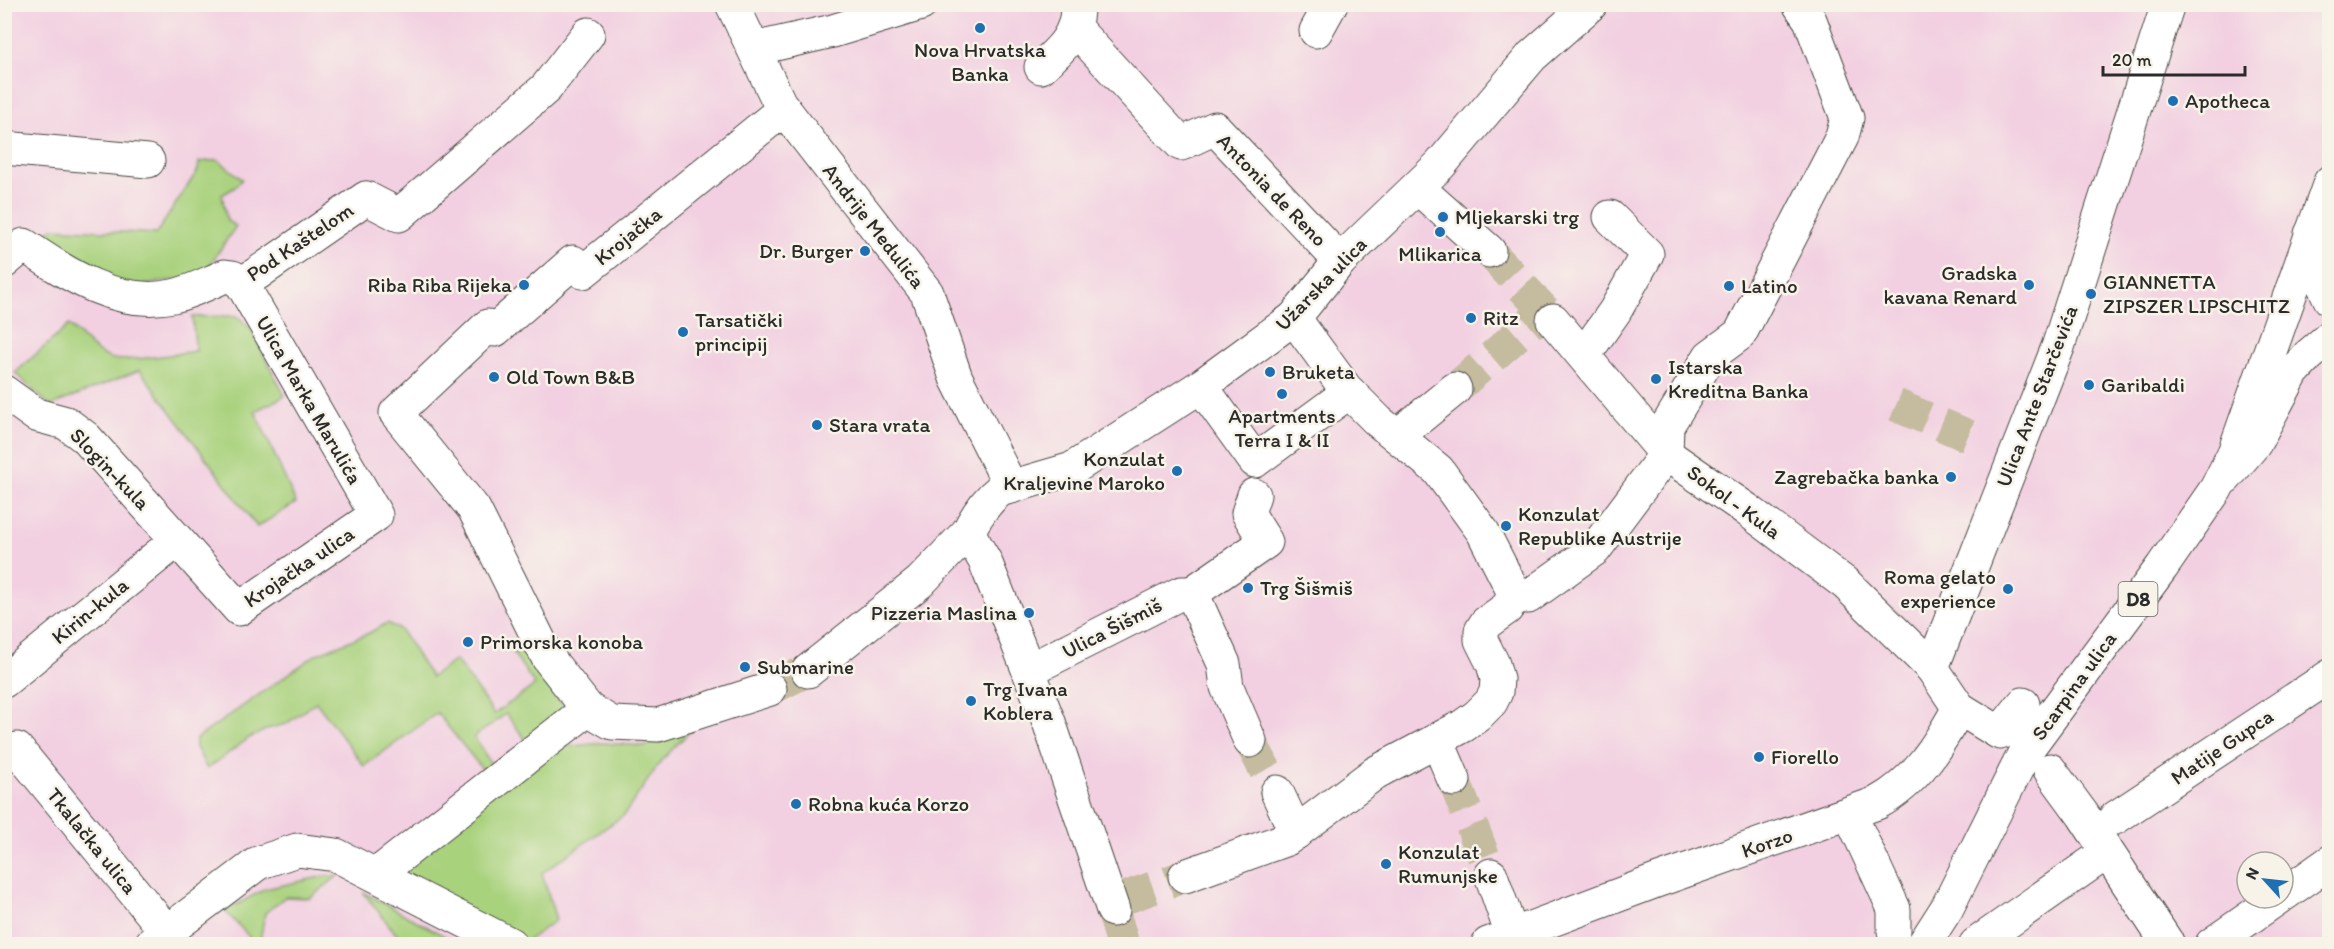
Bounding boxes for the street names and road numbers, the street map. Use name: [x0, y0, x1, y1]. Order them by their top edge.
street label: Antonia de Reno: [1212, 128, 1333, 251]
street label: Andrije Medulića: [818, 158, 931, 293]
street label: Pod Kaštelom: [241, 196, 358, 287]
street label: Krojačka: [589, 201, 666, 270]
street label: Užarska ulica: [1270, 231, 1372, 336]
street label: Ulica Ante Starčevića: [1990, 301, 2083, 490]
street label: Ulica Marka Marulića: [251, 311, 368, 488]
street label: Slogin-kula: [65, 422, 156, 515]
street label: Sokol - Kula: [1683, 459, 1786, 544]
street label: Krojačka ulica: [239, 521, 359, 613]
street label: Kirin-kula: [46, 572, 133, 649]
road number: D8: [2118, 582, 2158, 616]
street label: Ulica Šišmiš: [1058, 592, 1166, 663]
street label: Scarpina ulica: [2026, 626, 2121, 745]
street label: Matije Gupca: [2166, 703, 2278, 790]
street label: Tkalačka ulica: [42, 782, 143, 899]
street label: Korzo: [1738, 822, 1796, 863]

